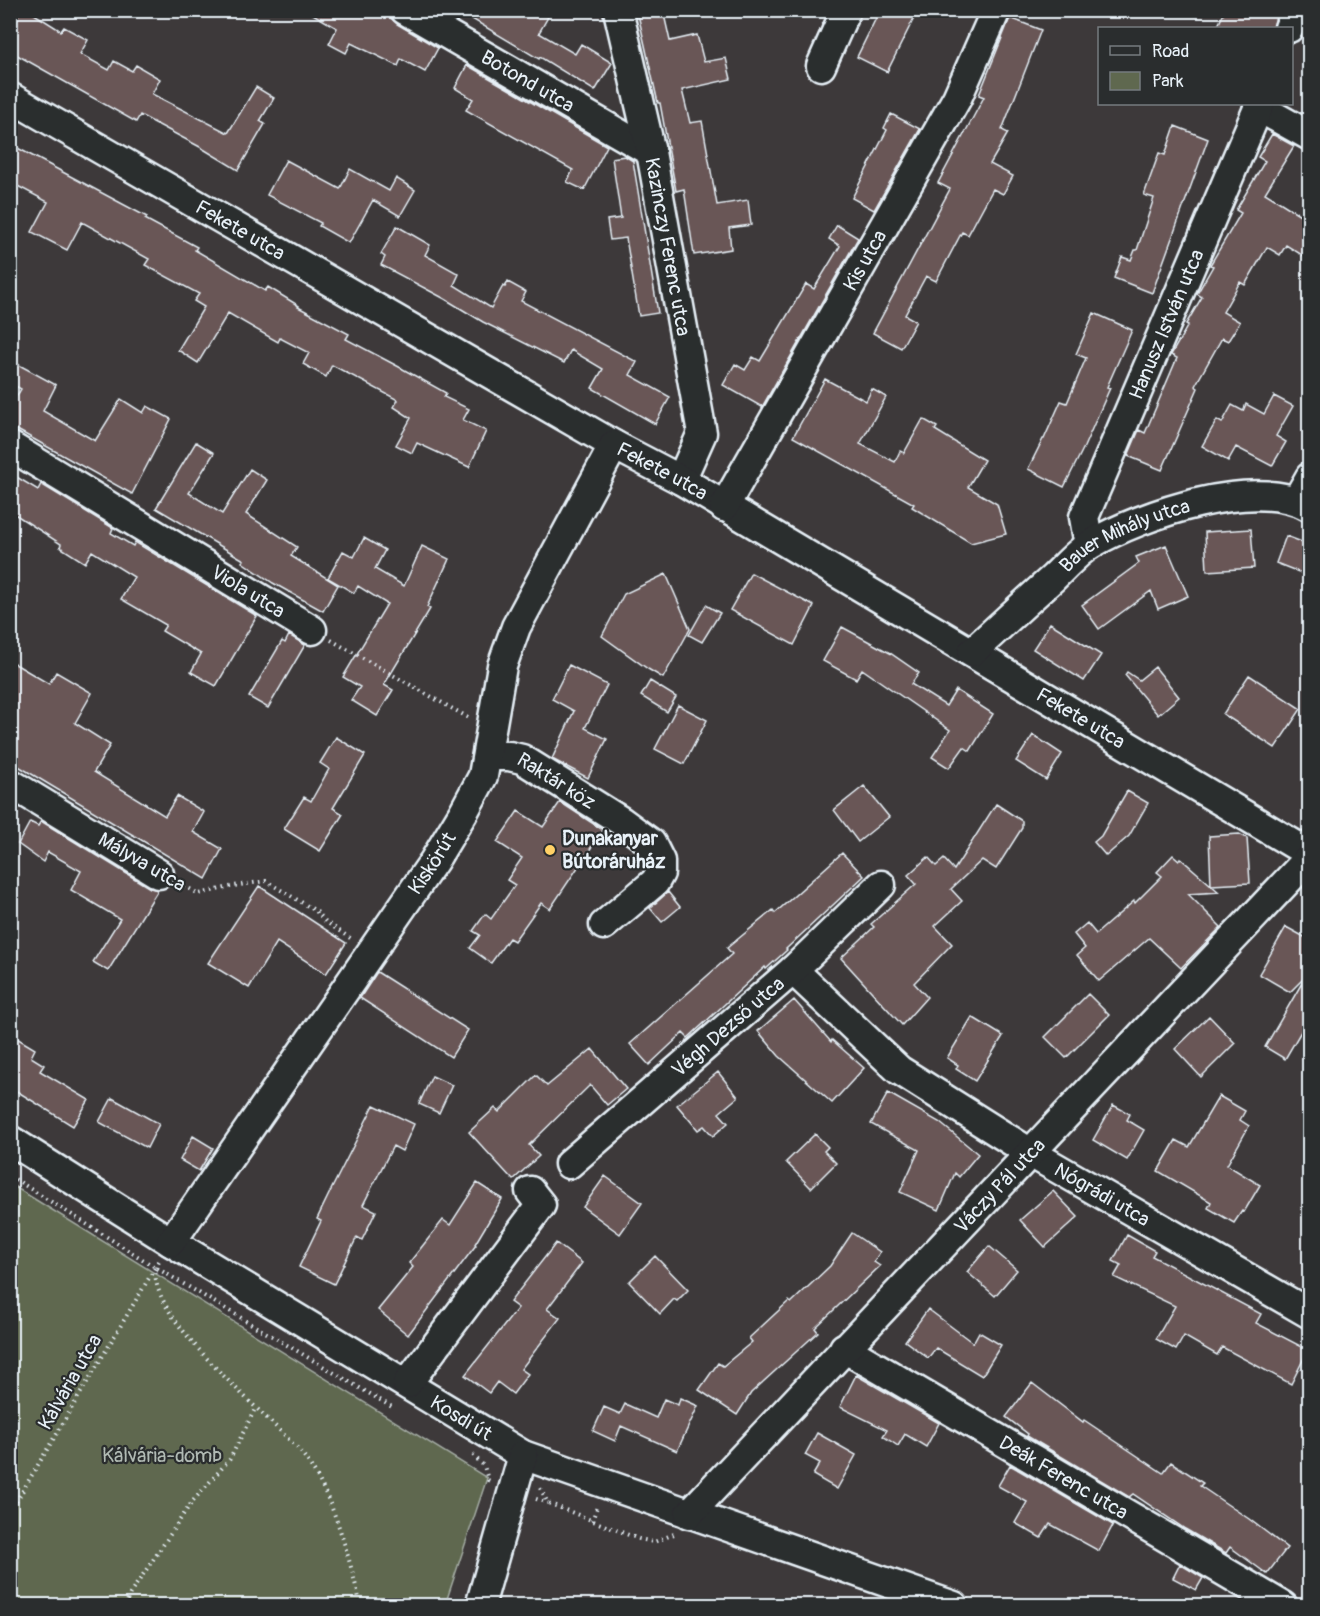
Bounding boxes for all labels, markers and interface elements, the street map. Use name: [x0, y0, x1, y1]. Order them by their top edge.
legend: [1098, 27, 1293, 105]
text: Road: [1152, 40, 1189, 63]
street label: Botond utca: [477, 44, 579, 118]
text: Park: [1152, 70, 1184, 93]
street label: Kazinczy Ferenc utca: [640, 155, 697, 338]
street label: Fekete utca: [191, 194, 290, 265]
street label: Kis utca: [837, 225, 892, 295]
street label: Hanusz István utca: [1123, 245, 1209, 403]
street label: Fekete utca: [613, 436, 712, 506]
street label: Bauer Mihály utca: [1054, 493, 1192, 577]
street label: Viola utca: [207, 559, 290, 623]
street label: Fekete utca: [1032, 682, 1130, 754]
street label: Raktár köz: [513, 747, 600, 814]
place label: Dunakanyar Bútoráruház: [562, 826, 666, 874]
street label: Mályva utca: [94, 827, 190, 897]
street label: Kiskörút: [402, 827, 462, 899]
marker: Dunakanyar Bútoráruház: [543, 843, 557, 857]
street label: Végh Dezső utca: [666, 971, 789, 1082]
street label: Váczy Pál utca: [949, 1133, 1050, 1238]
street label: Nógrádi utca: [1050, 1157, 1155, 1232]
street label: Kálvária utca: [33, 1330, 107, 1434]
street label: Kosdi út: [426, 1389, 498, 1446]
street label: Deák Ferenc utca: [995, 1430, 1133, 1525]
park label: Kálvária-domb: [102, 1443, 222, 1468]

